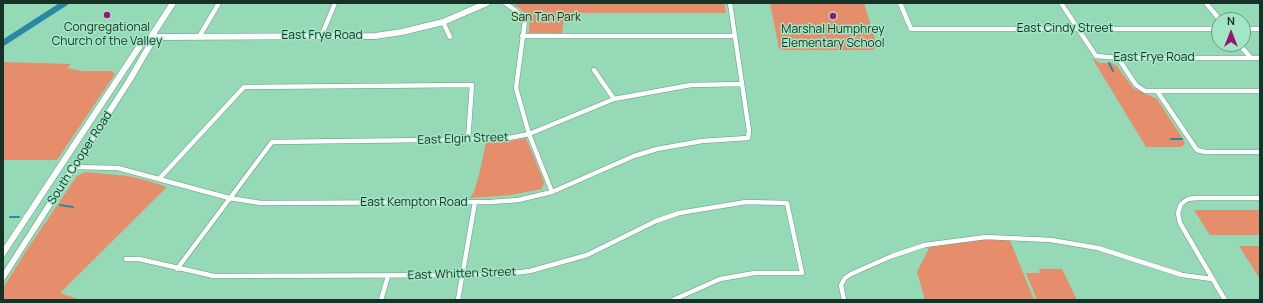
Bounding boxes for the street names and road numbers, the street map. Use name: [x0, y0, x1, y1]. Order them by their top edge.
street label: East Cindy Street: [1017, 22, 1113, 36]
street label: East Frye Road: [281, 29, 363, 43]
street label: East Frye Road: [1113, 51, 1195, 65]
street label: South Cooper Road: [45, 109, 115, 207]
street label: East Elgin Street: [417, 130, 509, 148]
street label: East Kempton Road: [360, 196, 468, 210]
street label: East Whitten Street: [407, 265, 517, 283]

